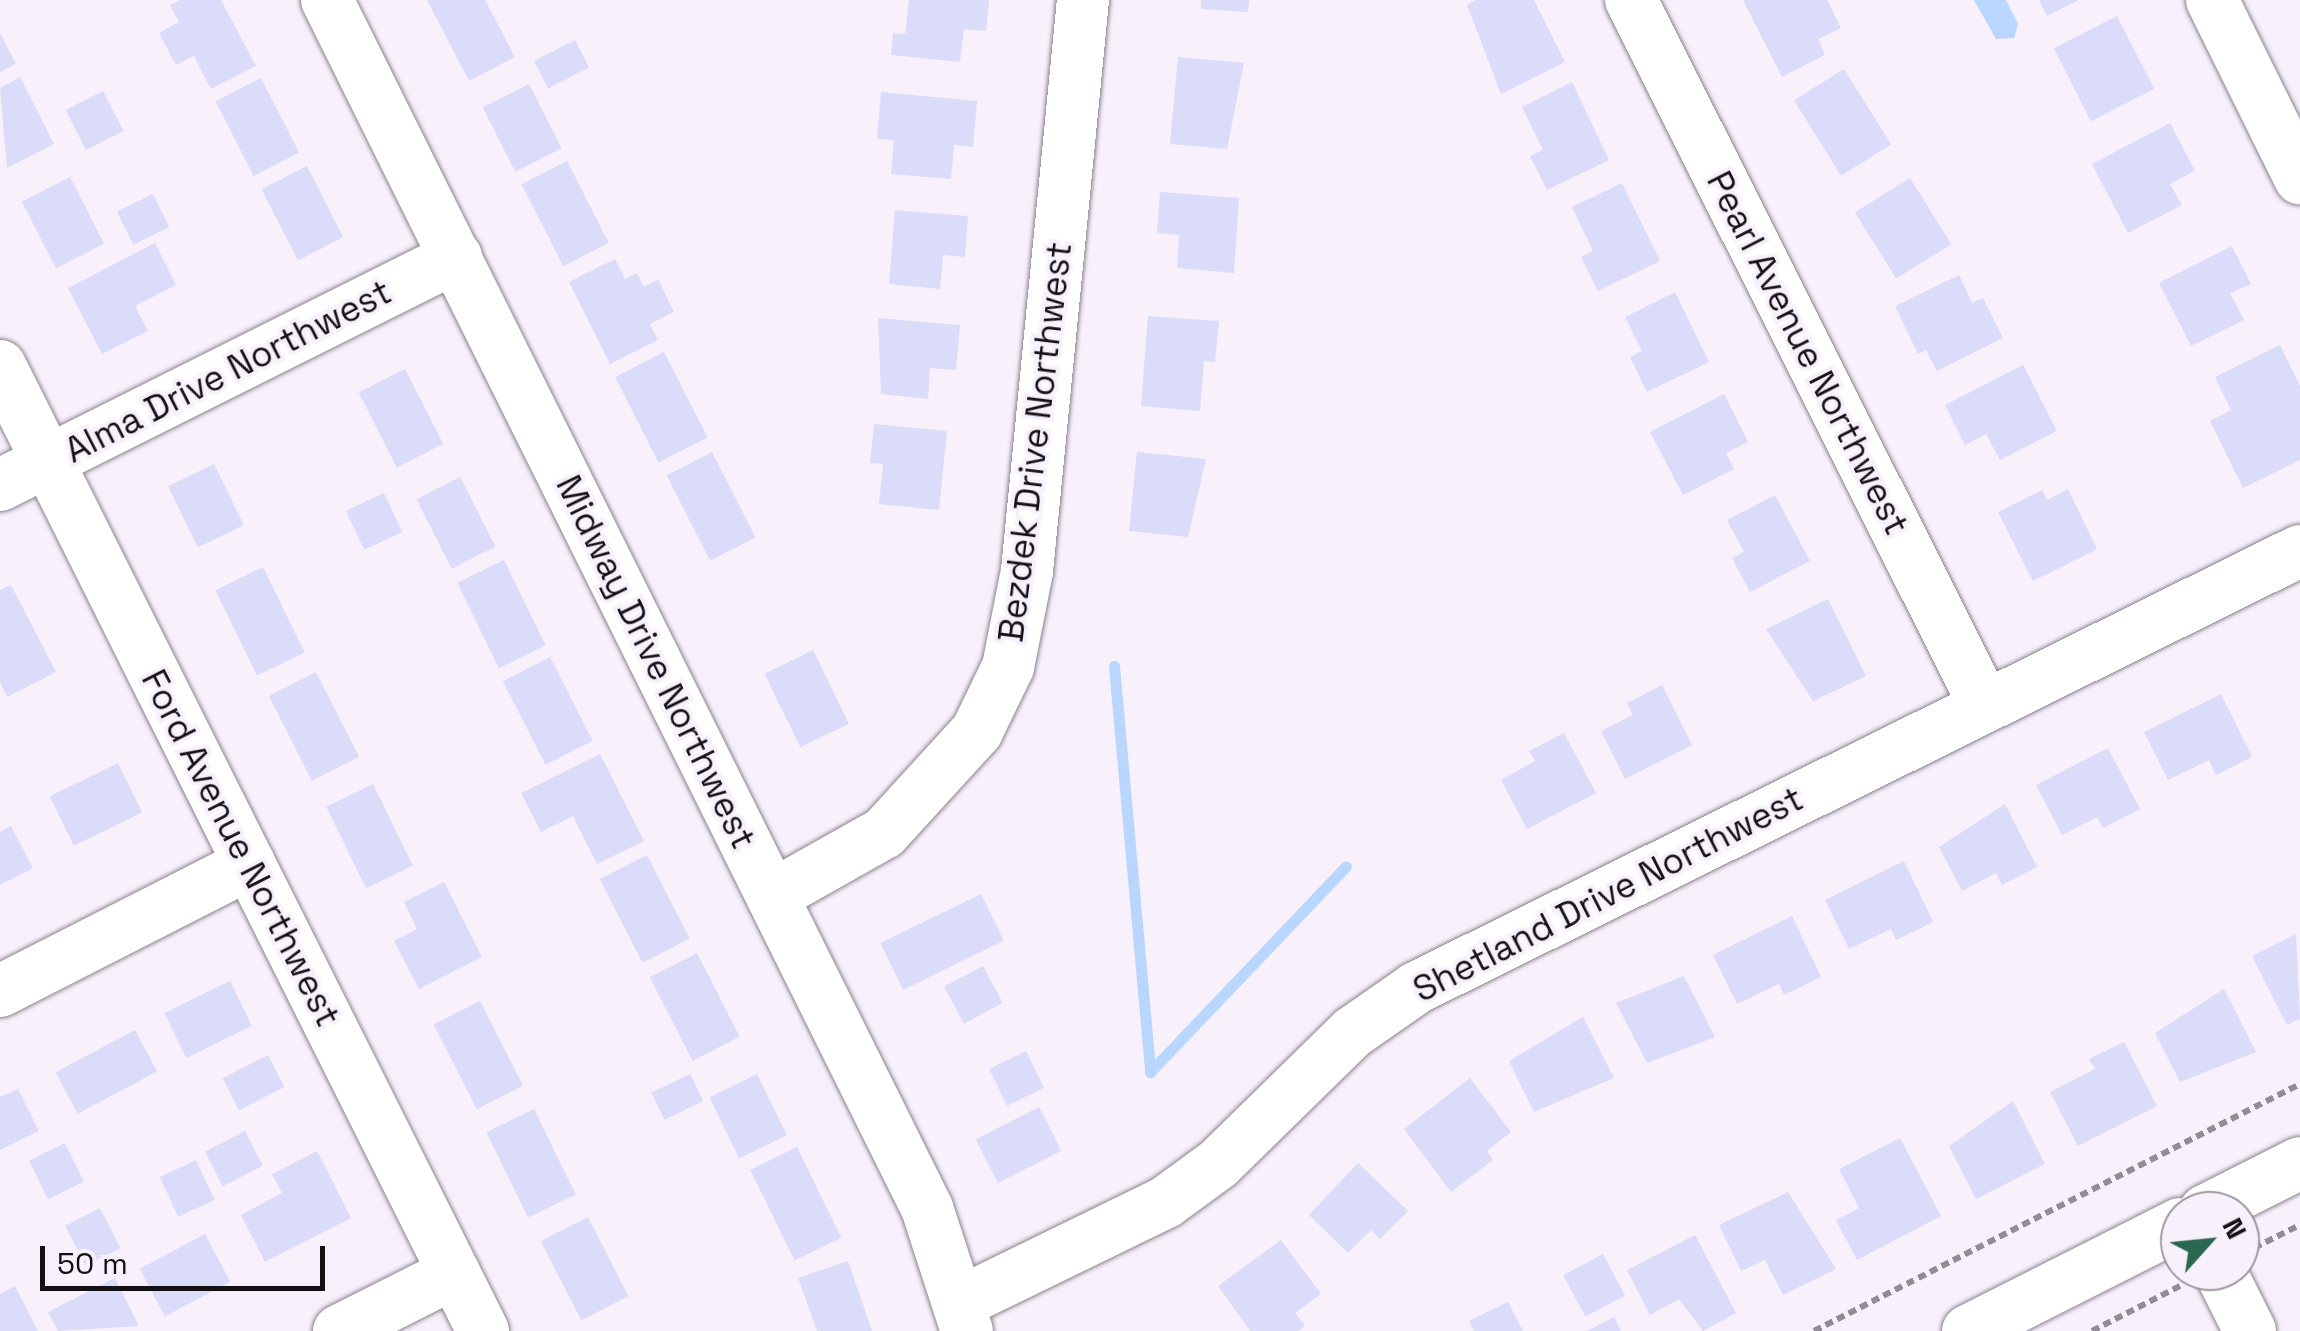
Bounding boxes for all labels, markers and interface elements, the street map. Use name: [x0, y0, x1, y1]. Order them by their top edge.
street label: Pearl Avenue Northwest: [1698, 164, 1918, 542]
street label: Bezdek Drive Northwest: [990, 240, 1080, 644]
street label: Alma Drive Northwest: [58, 270, 398, 472]
street label: Midway Drive Northwest: [547, 469, 765, 855]
street label: Ford Avenue Northwest: [133, 662, 349, 1034]
street label: Shetland Drive Northwest: [1406, 777, 1810, 1011]
north arrow: [2160, 1191, 2260, 1291]
text: N: [2215, 1212, 2255, 1245]
scale bar: [45, 1226, 330, 1288]
text: 50 m: [57, 1244, 128, 1283]

